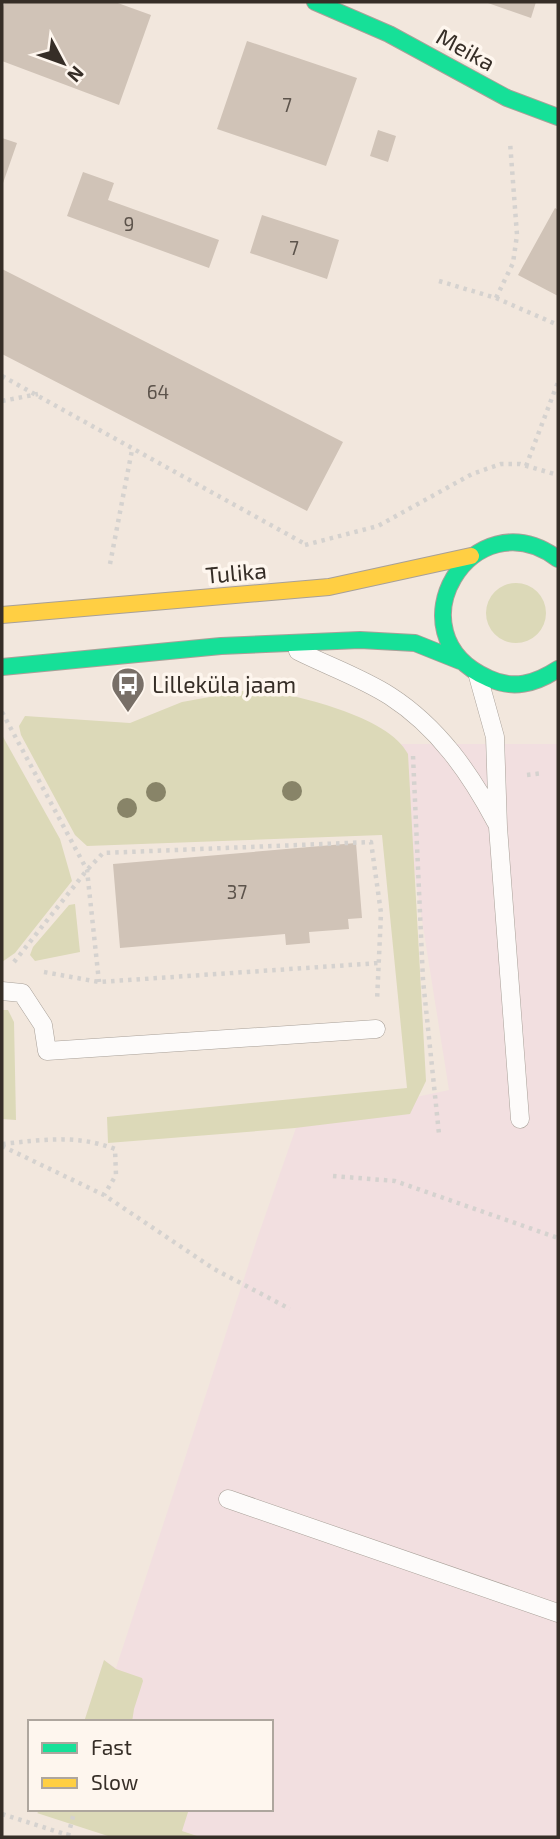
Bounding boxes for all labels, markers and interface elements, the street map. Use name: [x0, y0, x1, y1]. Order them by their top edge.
street label: Meika: [432, 22, 500, 76]
north arrow: [28, 28, 98, 98]
text: N: [63, 62, 89, 87]
house number: 7: [282, 93, 292, 116]
house number: 9: [124, 212, 134, 235]
house number: 7: [289, 236, 299, 259]
house number: 64: [147, 380, 169, 403]
street label: Tulika: [204, 555, 268, 589]
bus stop icon: Lilleküla jaam: [109, 665, 147, 714]
place label: Lilleküla jaam: [152, 670, 296, 698]
house number: 37: [227, 880, 247, 903]
legend: [28, 1720, 273, 1811]
text: Fast: [91, 1734, 132, 1759]
text: Slow: [91, 1769, 138, 1794]

